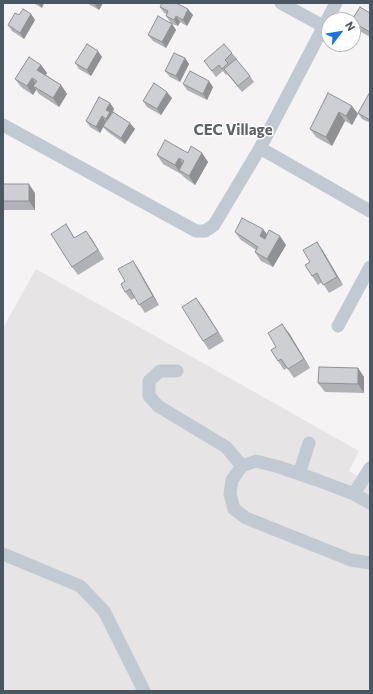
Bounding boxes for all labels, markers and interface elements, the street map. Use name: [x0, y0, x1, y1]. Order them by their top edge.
north arrow: [321, 12, 361, 52]
text: N: [343, 19, 359, 33]
district label: CEC Village: [193, 121, 273, 139]

